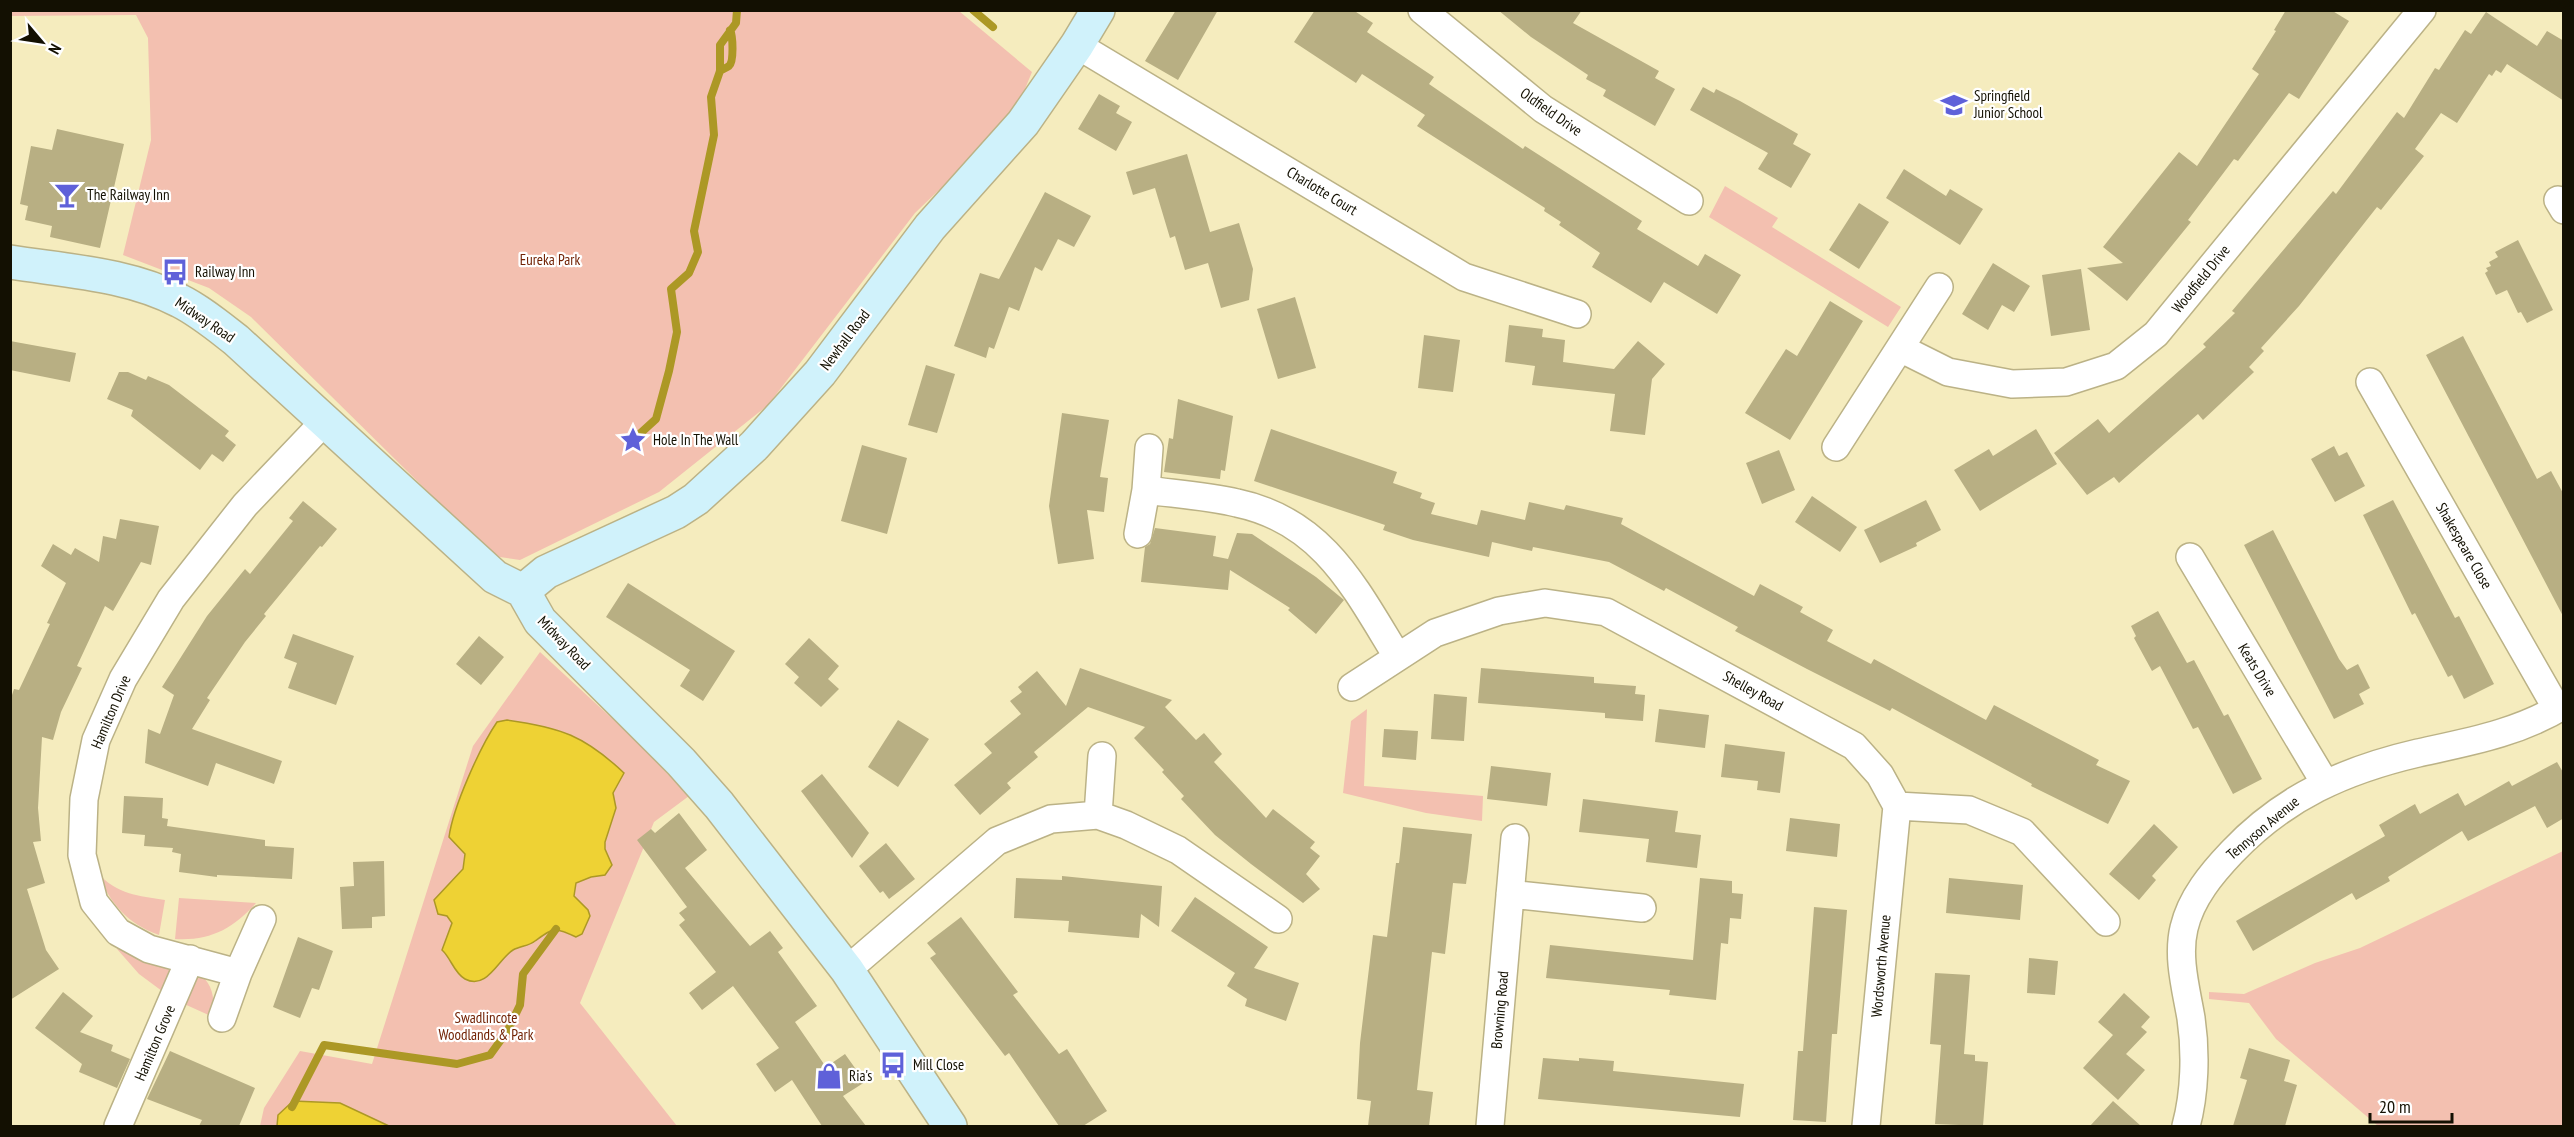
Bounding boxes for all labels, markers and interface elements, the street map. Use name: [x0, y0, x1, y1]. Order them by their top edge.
north arrow: [12, 12, 72, 72]
text: N: [44, 41, 66, 58]
street label: Oldfield Drive: [1517, 83, 1586, 140]
place label: Springfield Junior School: [1973, 86, 2043, 122]
school or university icon: Springfield Junior School: [1939, 90, 1969, 120]
street label: Charlotte Court: [1283, 162, 1361, 219]
bar icon: The Railway Inn: [52, 180, 82, 210]
place label: The Railway Inn: [87, 185, 170, 204]
street label: Woodfield Drive: [2167, 241, 2234, 317]
park label: Eureka Park: [520, 250, 580, 269]
bus stop icon: Railway Inn: [160, 257, 190, 287]
place label: Railway Inn: [195, 262, 255, 281]
street label: Midway Road: [172, 293, 239, 347]
street label: Newhall Road: [816, 305, 874, 374]
place icon: Hole In The Wall: [618, 425, 648, 455]
place label: Hole In The Wall: [653, 430, 739, 449]
street label: Shakespeare Close: [2432, 499, 2497, 592]
street label: Midway Road: [534, 612, 595, 674]
street label: Keats Drive: [2234, 640, 2281, 700]
street label: Shelley Road: [1720, 666, 1787, 715]
street label: Hamilton Drive: [87, 672, 135, 751]
street label: Tennyson Avenue: [2222, 792, 2303, 864]
street label: Wordsworth Avenue: [1867, 914, 1894, 1018]
street label: Browning Road: [1487, 970, 1512, 1050]
street label: Hamilton Grove: [130, 1002, 179, 1084]
park label: Swadlincote Woodlands & Park: [438, 1008, 534, 1044]
bus stop icon: Mill Close: [878, 1050, 908, 1080]
place label: Mill Close: [913, 1055, 964, 1074]
shop icon: Ria's: [814, 1061, 844, 1091]
place label: Ria's: [849, 1066, 872, 1085]
scale bar: [2370, 1086, 2452, 1124]
text: 20 m: [2379, 1095, 2411, 1118]

